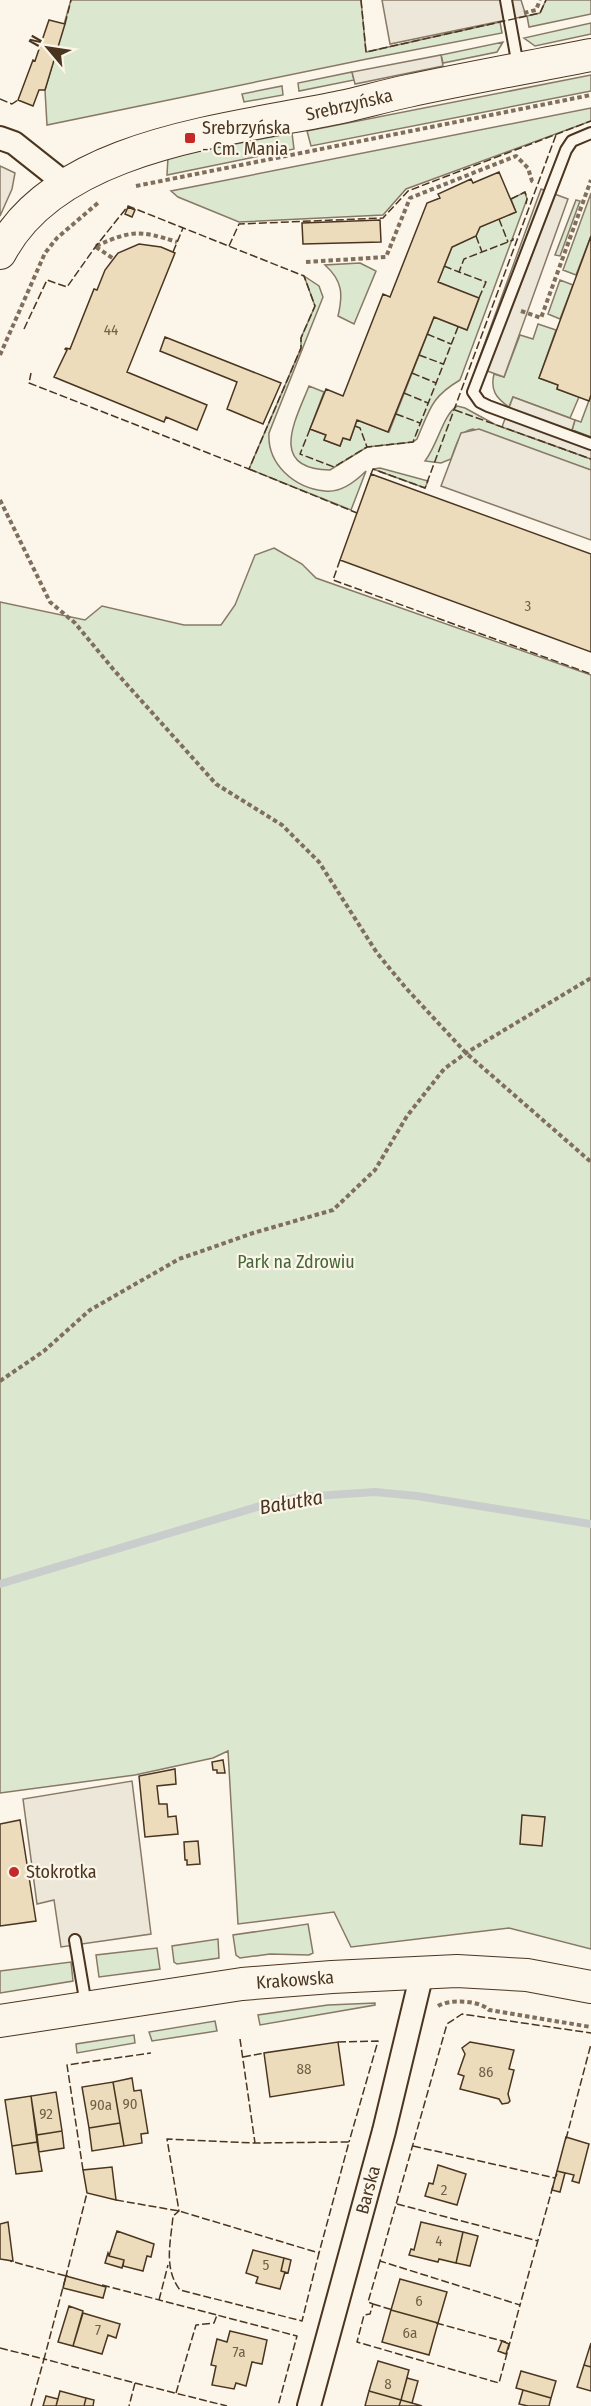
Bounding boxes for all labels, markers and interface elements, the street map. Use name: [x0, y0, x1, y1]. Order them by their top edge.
north arrow: [18, 18, 78, 78]
text: N: [25, 32, 46, 50]
street label: Srebrzyńska: [303, 84, 395, 126]
place label: Srebrzyńska - Cm. Mania: [202, 117, 291, 160]
marker: Srebrzyńska - Cm. Mania: [183, 131, 197, 145]
house number: 44: [104, 321, 118, 339]
house number: 3: [525, 597, 532, 615]
park label: Park na Zdrowiu: [237, 1251, 355, 1273]
water label: Bałutka: [257, 1485, 325, 1519]
place label: Stokrotka: [26, 1861, 97, 1883]
marker: Stokrotka: [7, 1865, 21, 1879]
street label: Krakowska: [255, 1966, 335, 1994]
house number: 88: [296, 2060, 312, 2078]
house number: 86: [479, 2063, 493, 2081]
house number: 90: [122, 2095, 138, 2113]
house number: 90a: [90, 2096, 112, 2114]
house number: 92: [39, 2105, 53, 2123]
street label: Barska: [351, 2163, 385, 2217]
house number: 2: [441, 2181, 448, 2199]
house number: 4: [435, 2232, 443, 2250]
house number: 5: [263, 2256, 270, 2274]
house number: 6: [415, 2292, 423, 2310]
house number: 7: [95, 2321, 101, 2339]
house number: 6a: [403, 2324, 417, 2342]
house number: 7a: [233, 2343, 245, 2361]
house number: 8: [384, 2375, 392, 2393]

